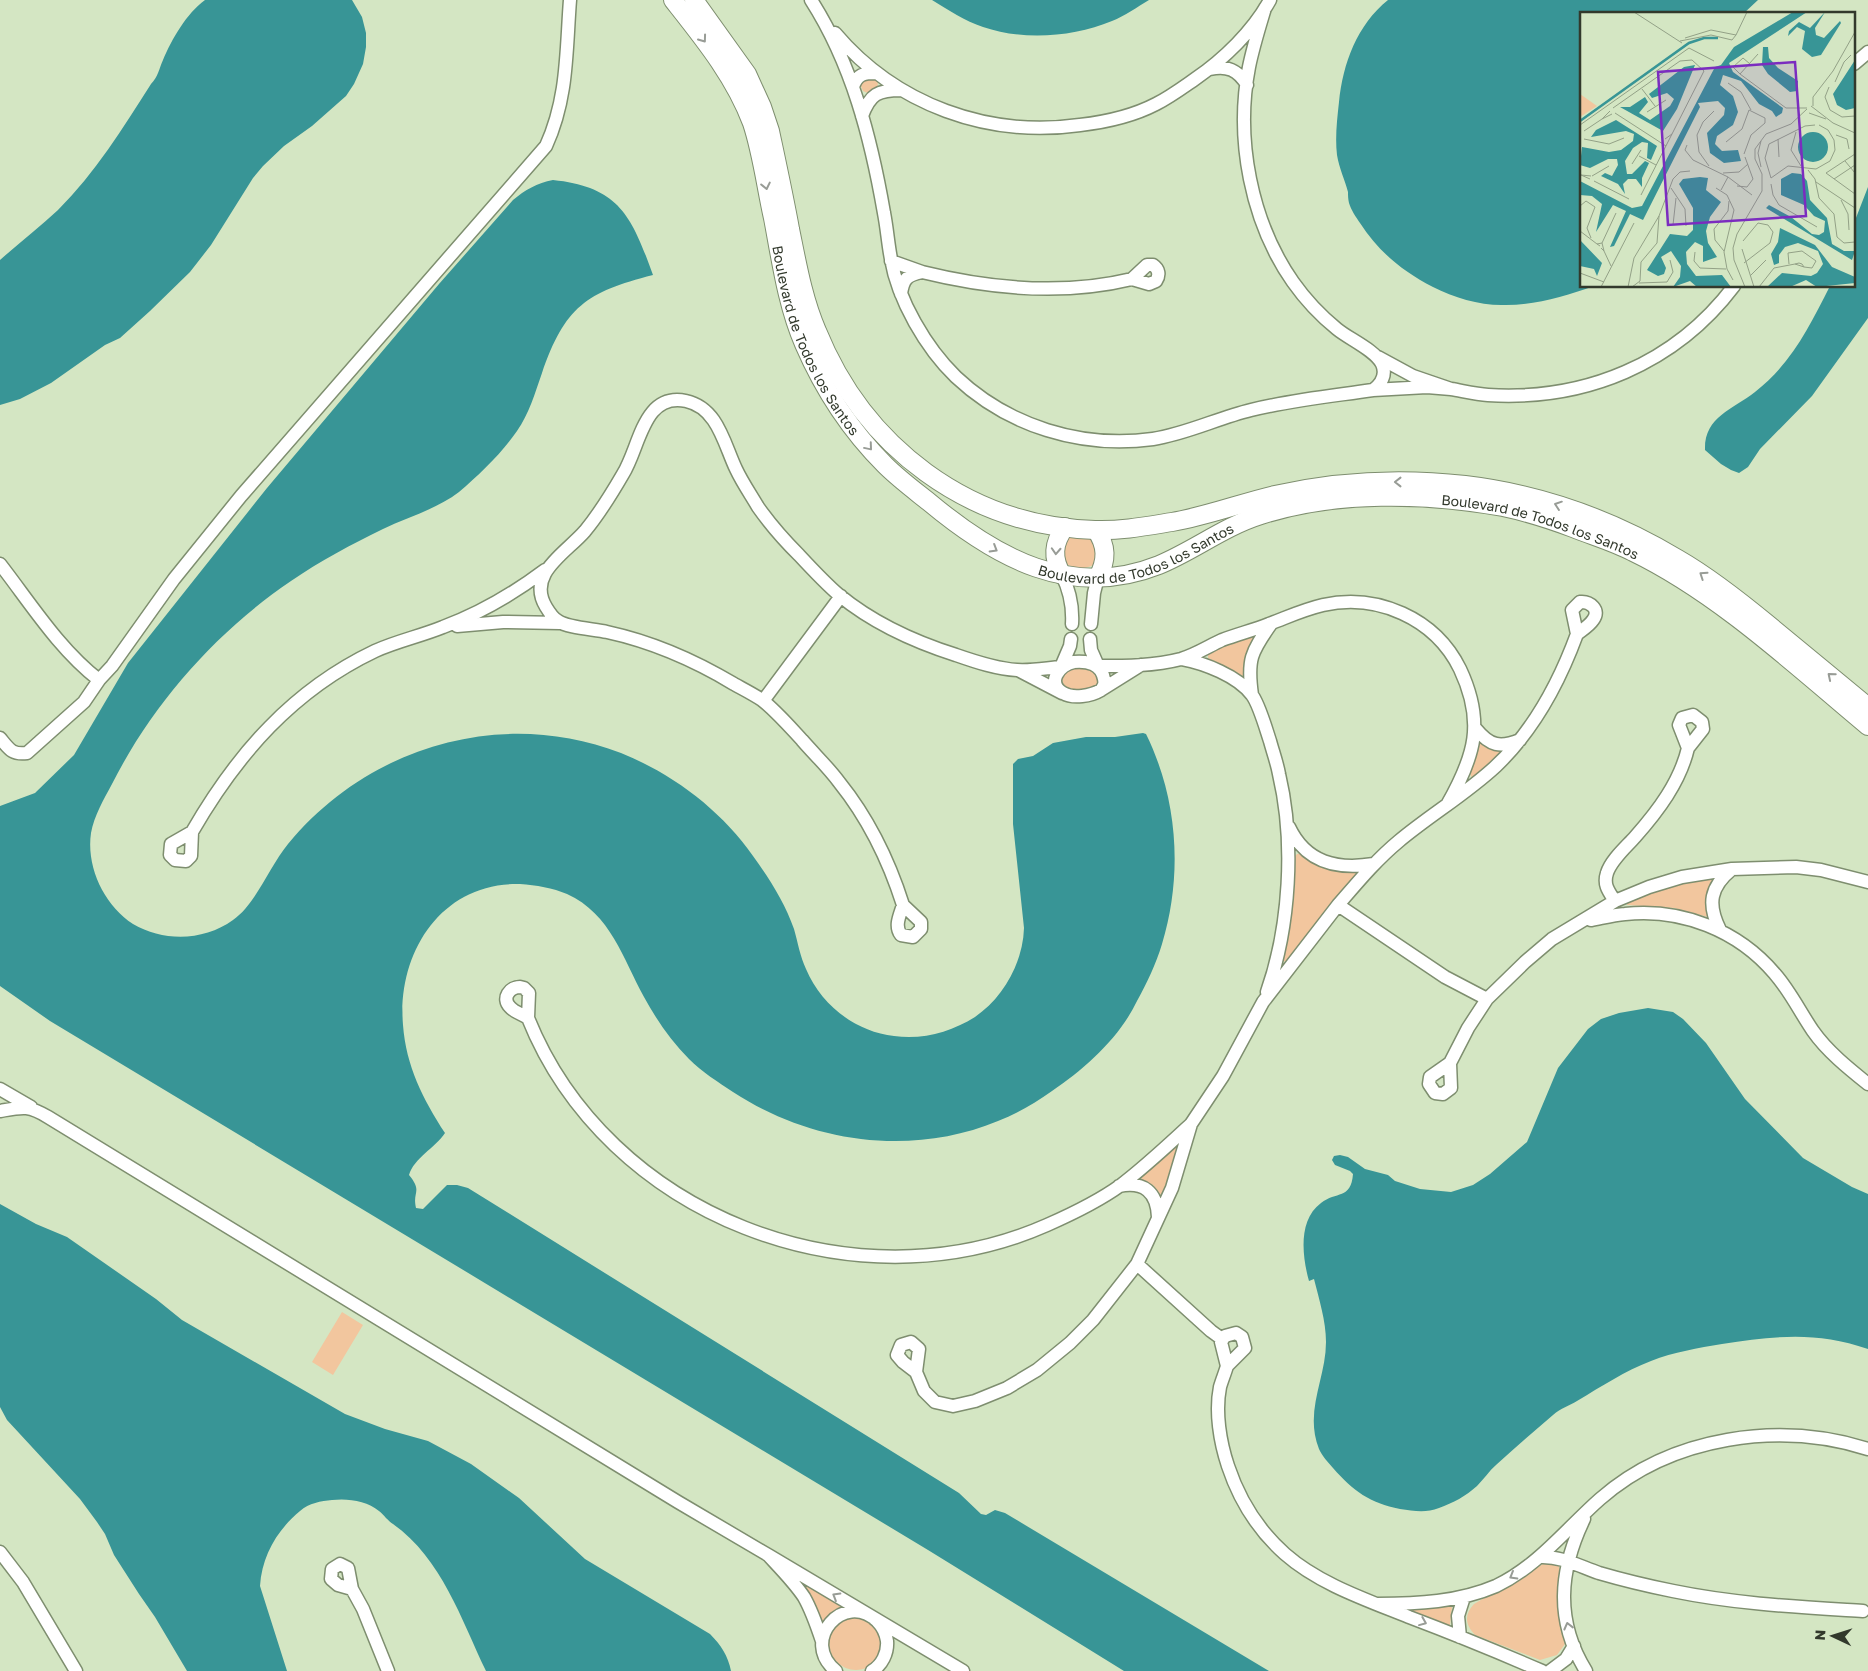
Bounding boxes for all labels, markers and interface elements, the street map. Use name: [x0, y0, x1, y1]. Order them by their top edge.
inset map: [1580, 12, 1856, 288]
one-way arrow: [697, 33, 706, 43]
one-way arrow: [760, 181, 771, 190]
street label: Boulevard de Todos los Santos: [770, 244, 863, 438]
one-way arrow: [864, 441, 873, 450]
one-way arrow: [1393, 476, 1401, 487]
street label: Boulevard de Todos los Santos: [1441, 490, 1642, 562]
one-way arrow: [1554, 500, 1562, 510]
street label: Boulevard de Todos los Santos: [1036, 519, 1236, 586]
one-way arrow: [989, 543, 998, 553]
one-way arrow: [1050, 547, 1061, 555]
one-way arrow: [1700, 572, 1709, 581]
one-way arrow: [1827, 673, 1836, 682]
one-way arrow: [1509, 1570, 1518, 1580]
one-way arrow: [833, 1592, 842, 1602]
north arrow: [1808, 1611, 1858, 1661]
one-way arrow: [1418, 1616, 1427, 1626]
one-way arrow: [1563, 1622, 1574, 1631]
text: N: [1811, 1629, 1828, 1641]

